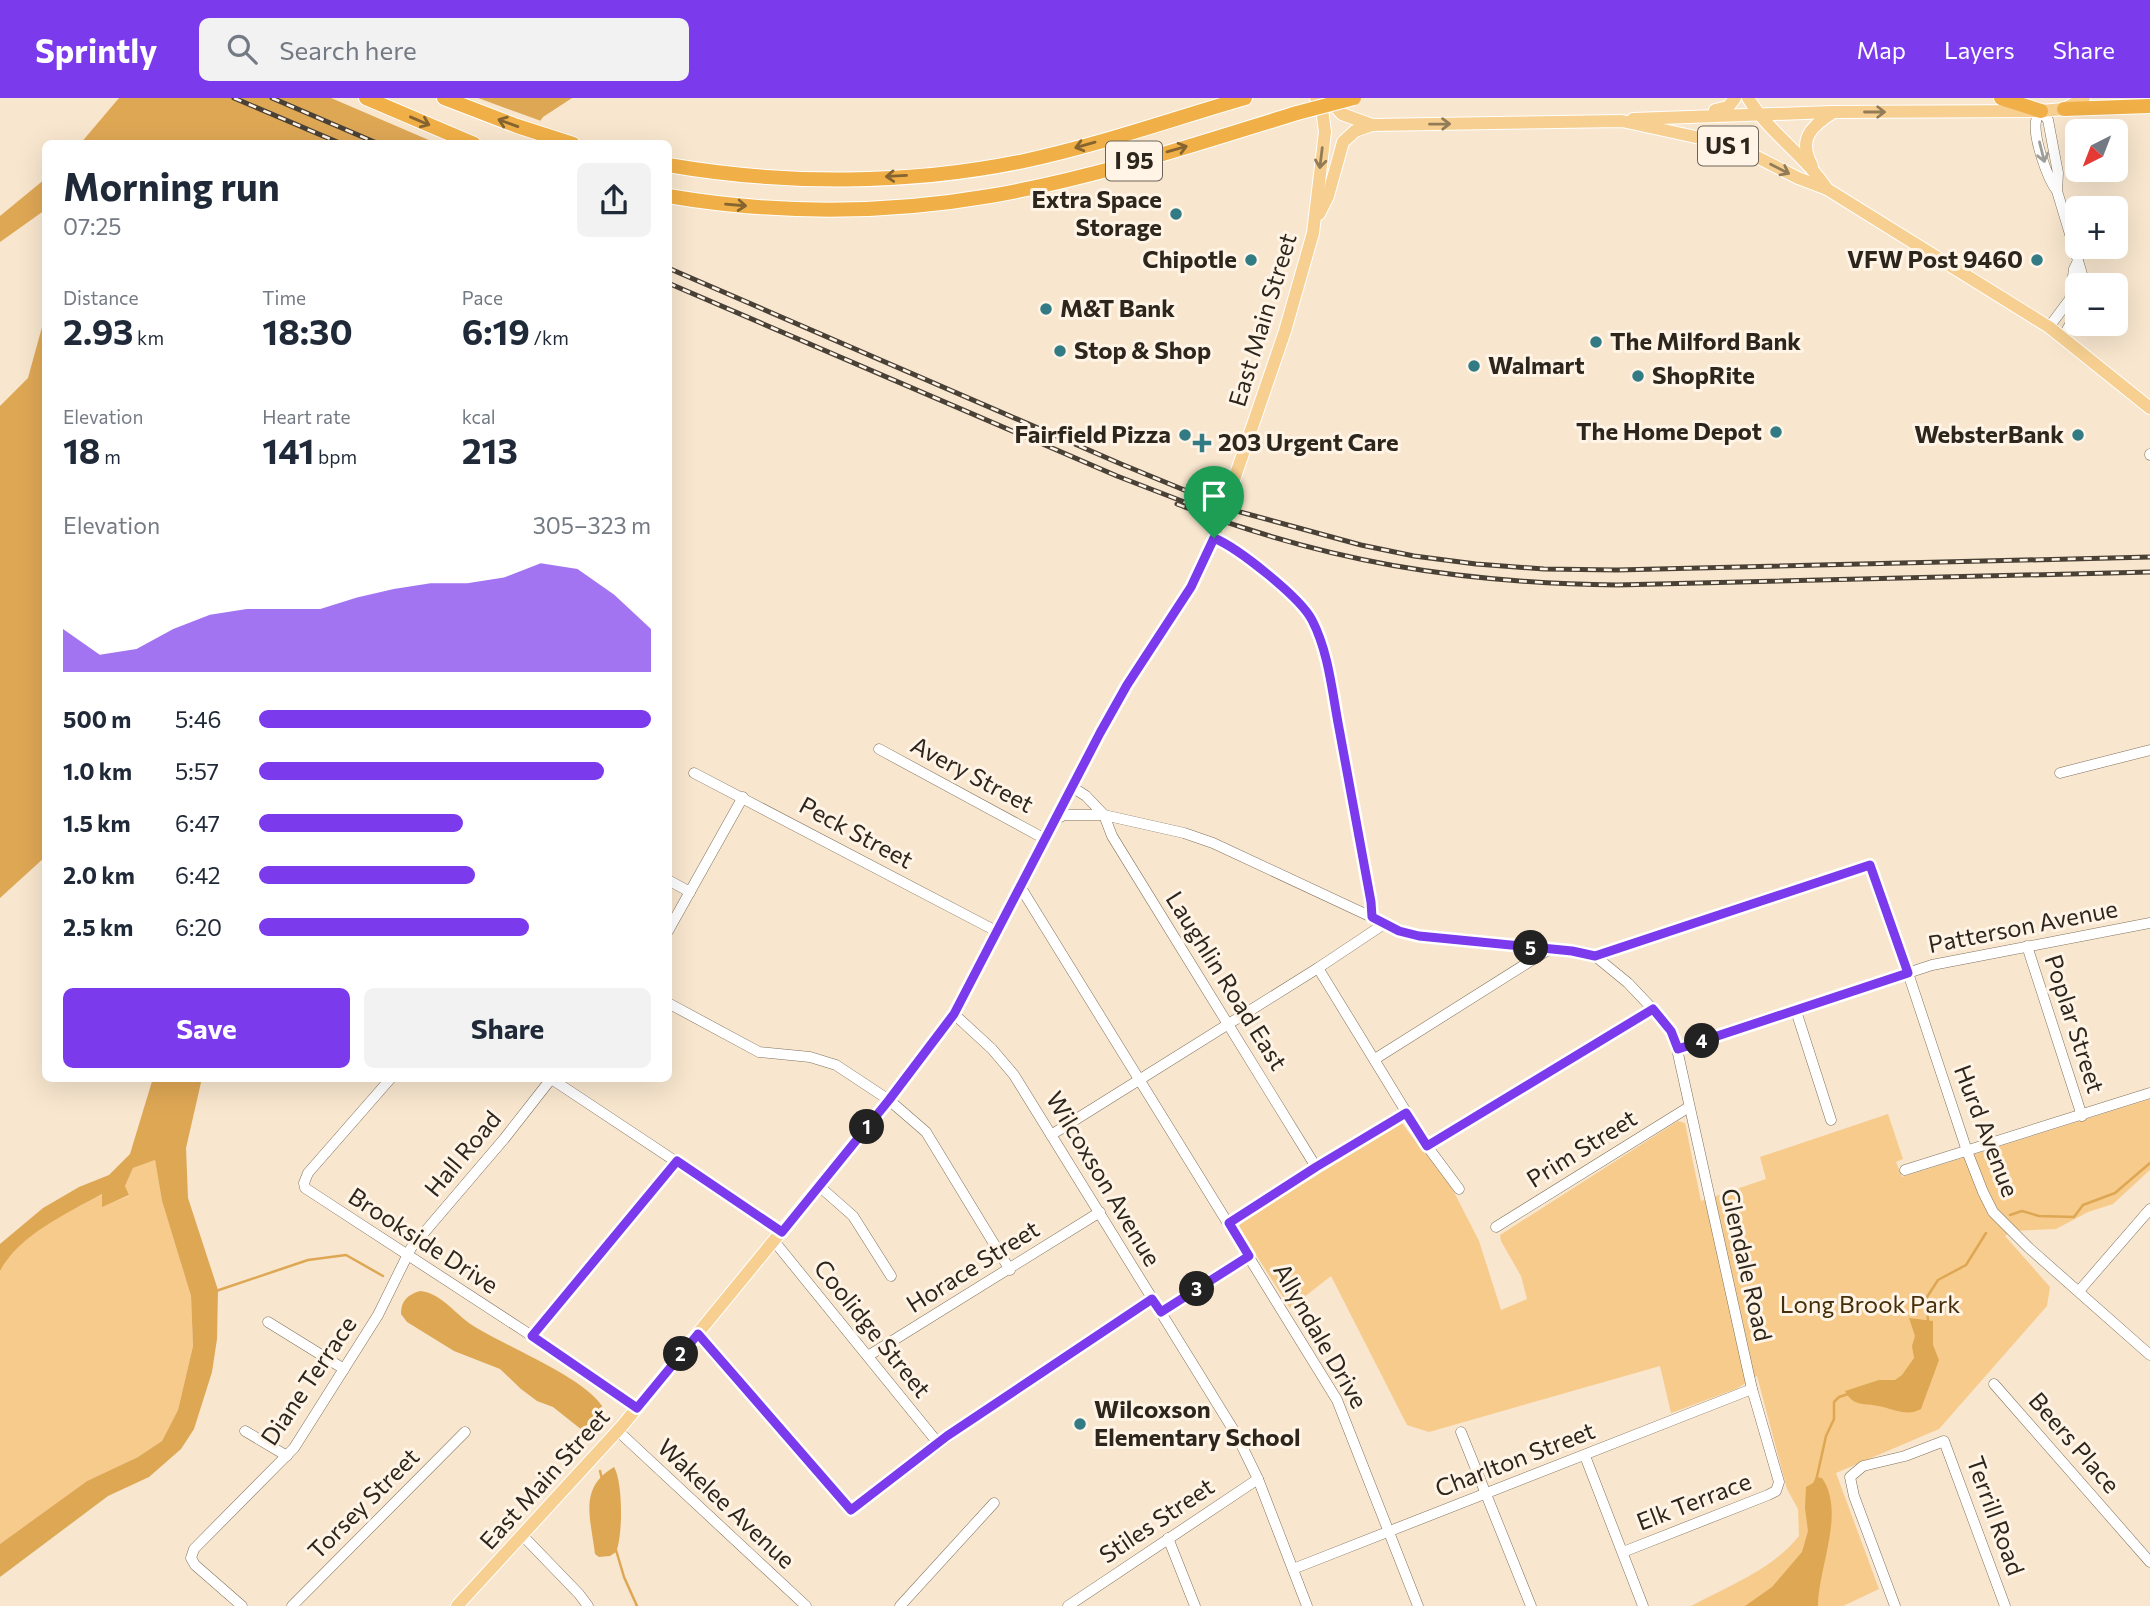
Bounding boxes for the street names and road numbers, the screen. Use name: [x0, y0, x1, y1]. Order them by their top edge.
road number: US 1: [1698, 126, 1758, 166]
road number: I 95: [1106, 142, 1162, 180]
street label: East Main Street: [1221, 229, 1302, 410]
street label: Avery Street: [906, 729, 1039, 818]
street label: Peck Street: [795, 790, 919, 874]
street label: Laughlin Road East: [1161, 886, 1294, 1075]
street label: Patterson Avenue: [1925, 893, 2120, 958]
street label: Poplar Street: [2039, 951, 2111, 1097]
street label: Hurd Avenue: [1949, 1060, 2026, 1201]
street label: Wilcoxson Avenue: [1041, 1086, 1168, 1271]
street label: Prim Street: [1521, 1102, 1642, 1193]
street label: Hall Road: [418, 1104, 506, 1202]
street label: Brookside Drive: [344, 1181, 504, 1299]
street label: Glendale Road: [1716, 1185, 1779, 1344]
street label: Horace Street: [900, 1213, 1044, 1318]
street label: Coolidge Street: [809, 1253, 938, 1403]
street label: Allyndale Drive: [1268, 1258, 1375, 1413]
street label: Diane Terrace: [254, 1310, 362, 1450]
street label: Beers Place: [2024, 1386, 2127, 1498]
street label: East Main Street: [473, 1401, 615, 1554]
street label: Charlton Street: [1431, 1415, 1599, 1502]
street label: Wakelee Avenue: [652, 1432, 802, 1574]
street label: Torsey Street: [301, 1441, 425, 1565]
street label: Terrill Road: [1962, 1452, 2031, 1579]
street label: Elk Terrace: [1632, 1466, 1755, 1536]
street label: Stiles Street: [1093, 1471, 1219, 1569]

